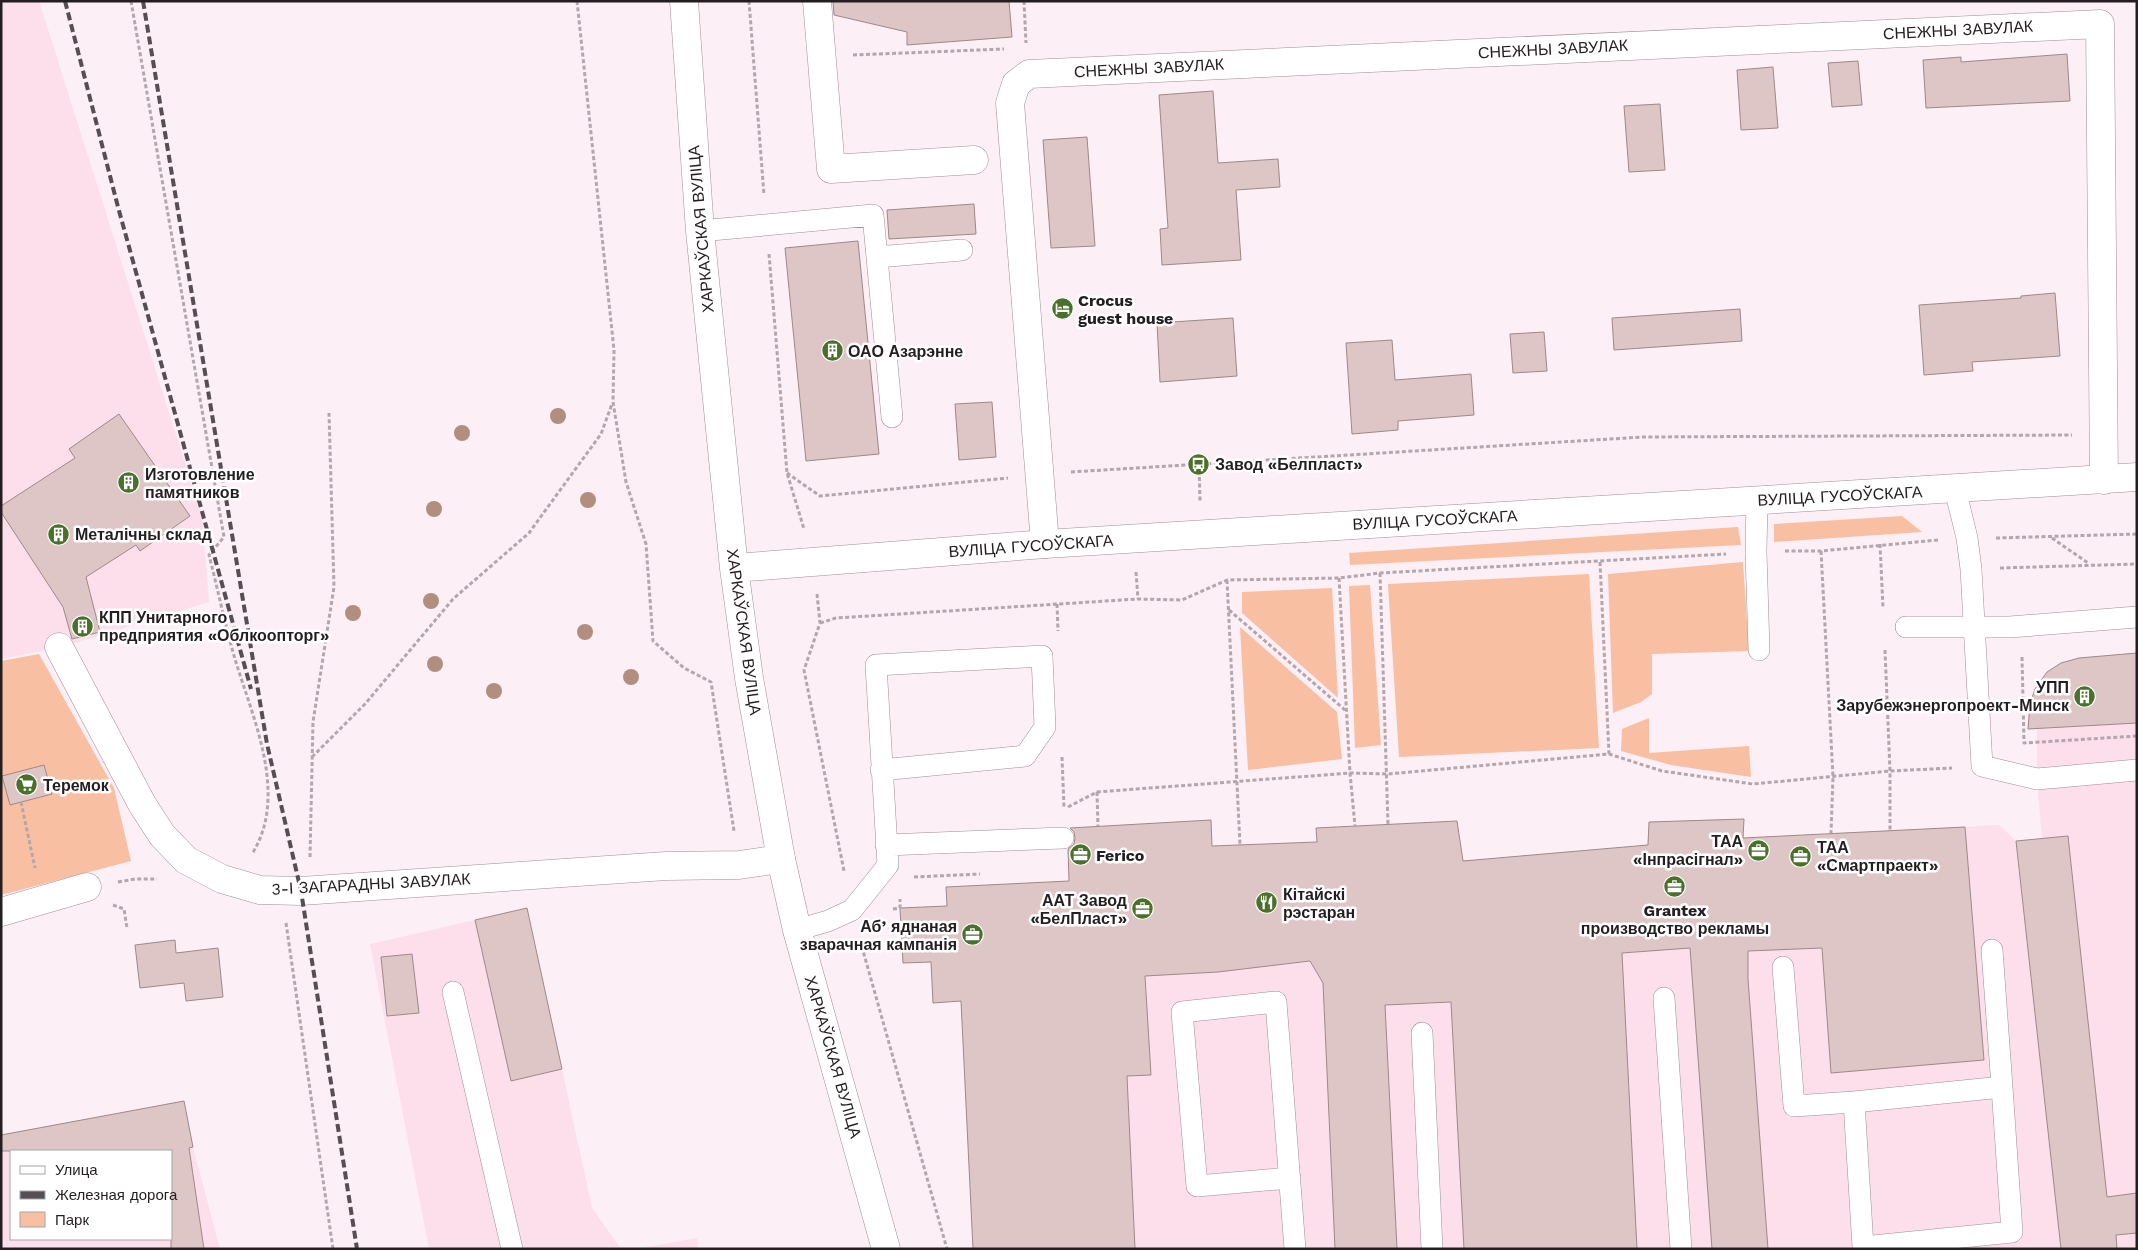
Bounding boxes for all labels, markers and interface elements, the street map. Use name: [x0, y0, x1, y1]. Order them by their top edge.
street label: СНЕЖНЫ ЗАВУЛАК: [1882, 17, 2034, 43]
street label: СНЕЖНЫ ЗАВУЛАК: [1477, 36, 1629, 62]
street label: СНЕЖНЫ ЗАВУЛАК: [1073, 55, 1225, 81]
street label: ХАРКАЎСКАЯ ВУЛІЦА: [683, 144, 718, 314]
place label: Crocus guest house: [1078, 291, 1173, 328]
hotel icon: Crocus guest house: [1050, 297, 1074, 321]
building icon: ОАО Азарэнне: [820, 339, 844, 363]
place label: ОАО Азарэнне: [848, 342, 963, 361]
bus stop icon: Завод «Белпласт»: [1187, 452, 1211, 476]
place label: Завод «Белпласт»: [1215, 455, 1363, 474]
place label: Изготовление памятников: [145, 465, 255, 502]
building icon: Изготовление памятников: [117, 471, 141, 495]
street label: ВУЛІЦА ГУСОЎСКАГА: [1757, 481, 1923, 510]
street label: ВУЛІЦА ГУСОЎСКАГА: [1352, 505, 1518, 534]
building icon: Металічны склад: [47, 522, 71, 546]
place label: Металічны склад: [75, 525, 212, 544]
street label: ВУЛІЦА ГУСОЎСКАГА: [948, 530, 1114, 561]
street label: ХАРКАЎСКАЯ ВУЛІЦА: [723, 547, 766, 717]
place label: КПП Унитарного предприятия «Облкоопторг»: [99, 608, 329, 645]
building icon: КПП Унитарного предприятия «Облкоопторг»: [71, 614, 95, 638]
place label: УПП Зарубежэнергопроект-Минск: [1836, 678, 2070, 715]
building icon: УПП Зарубежэнергопроект-Минск: [2073, 684, 2097, 708]
supermarket icon: Теремок: [15, 773, 39, 797]
place label: Теремок: [43, 776, 110, 795]
place label: ТАА «Інпрасігнал»: [1633, 832, 1743, 869]
office icon: ТАА «Інпрасігнал»: [1747, 838, 1771, 862]
place label: ТАА «Смартпраект»: [1817, 838, 1938, 875]
office icon: Ferico: [1068, 843, 1092, 867]
office icon: ТАА «Смартпраект»: [1789, 844, 1813, 868]
place label: Ferico: [1096, 846, 1145, 865]
street label: 3-І ЗАГАРАДНЫ ЗАВУЛАК: [271, 869, 472, 899]
office icon: Grantex производство рекламы: [1663, 874, 1687, 898]
place label: Кітайскі рэстаран: [1283, 885, 1355, 922]
place label: ААТ Завод «БелПласт»: [1030, 891, 1127, 928]
restaurant icon: Кітайскі рэстаран: [1255, 891, 1279, 915]
office icon: ААТ Завод «БелПласт»: [1131, 897, 1155, 921]
place label: Grantex производство рекламы: [1581, 901, 1769, 938]
place label: Абʼяднаная зварачная кампанія: [800, 917, 957, 954]
office icon: Абʼяднаная зварачная кампанія: [961, 923, 985, 947]
street label: ХАРКАЎСКАЯ ВУЛІЦА: [801, 973, 866, 1141]
legend: [10, 1150, 172, 1240]
text: Улица: [55, 1161, 98, 1179]
text: Железная дорога: [55, 1186, 178, 1204]
text: Парк: [55, 1211, 89, 1229]

